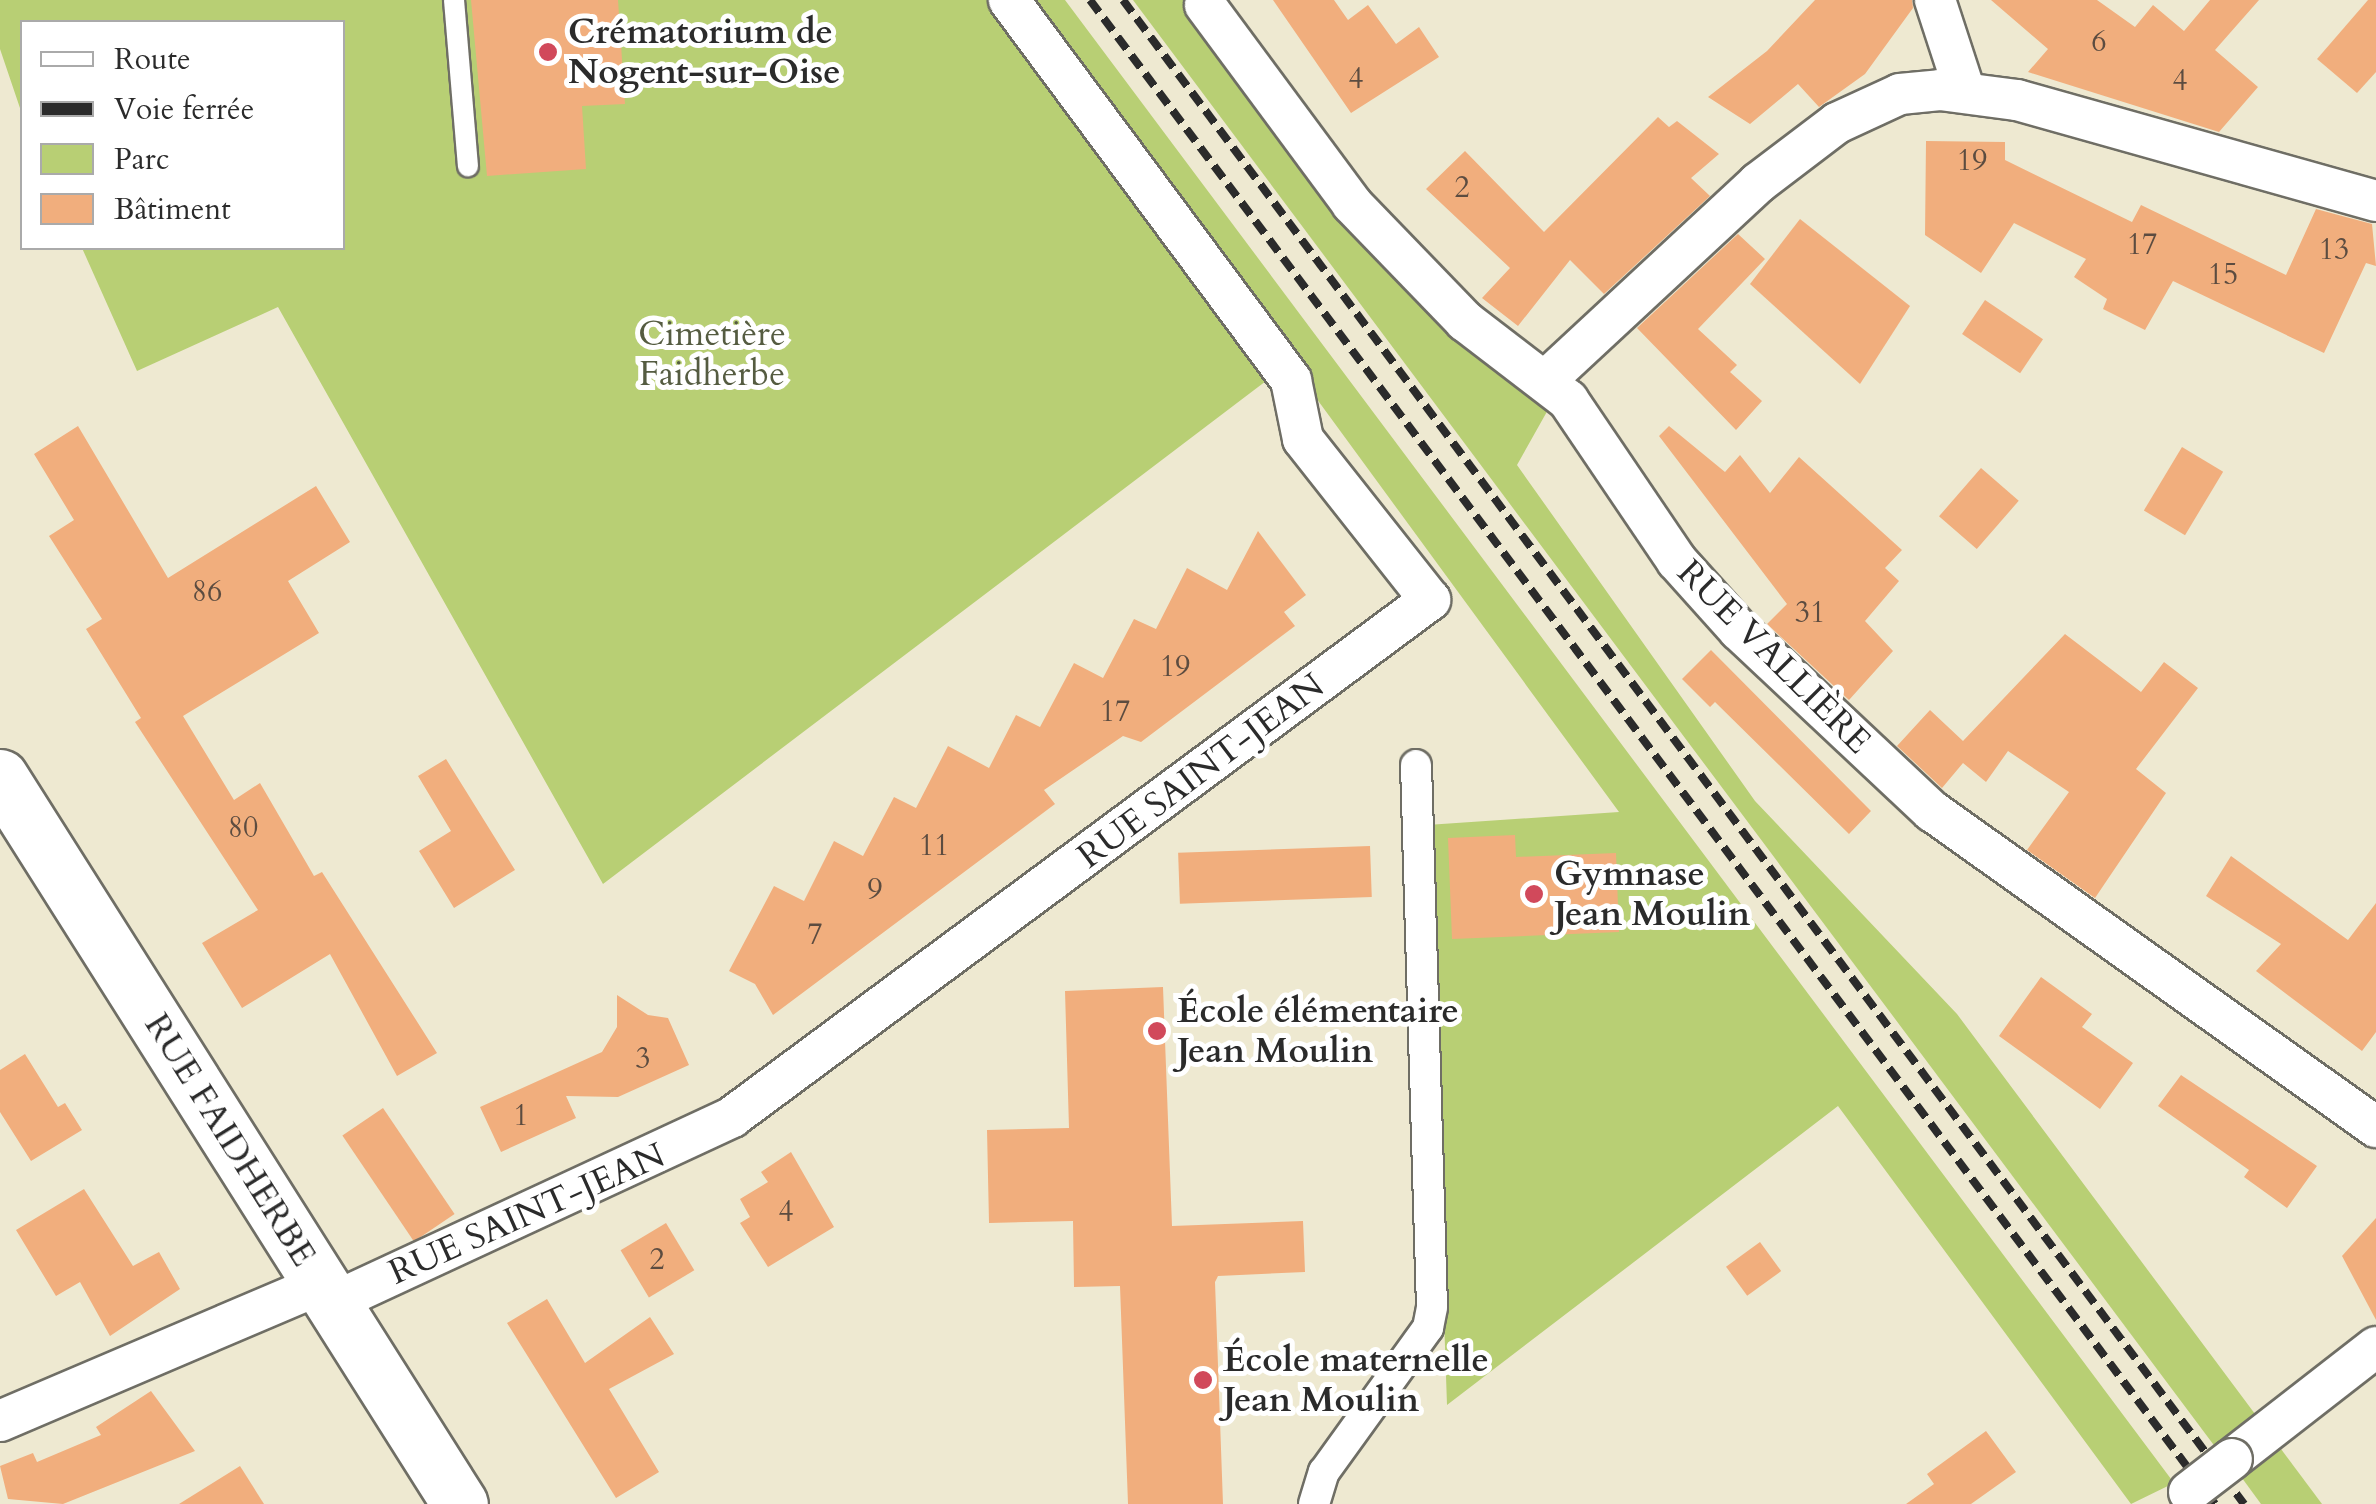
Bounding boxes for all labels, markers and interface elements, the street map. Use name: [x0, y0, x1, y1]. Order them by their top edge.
place label: Crématorium de Nogent-sur-Oise: [568, 11, 841, 93]
legend: [20, 20, 345, 250]
house number: 6: [2091, 24, 2107, 60]
text: Route: [114, 39, 191, 80]
marker: Crématorium de Nogent-sur-Oise: [537, 41, 559, 63]
house number: 4: [1348, 61, 1364, 97]
house number: 4: [2172, 63, 2188, 99]
text: Voie ferrée: [114, 89, 254, 130]
text: Parc: [114, 139, 169, 180]
house number: 19: [1957, 143, 1987, 179]
house number: 2: [1454, 170, 1470, 206]
text: Bâtiment: [114, 189, 231, 230]
house number: 17: [2127, 227, 2157, 263]
house number: 13: [2319, 232, 2349, 268]
house number: 15: [2208, 257, 2238, 293]
park label: Cimetière Faidherbe: [638, 313, 786, 395]
street label: RUE VALLIÈRE: [1669, 552, 1879, 762]
house number: 86: [192, 574, 222, 610]
house number: 31: [1795, 595, 1825, 631]
house number: 19: [1160, 649, 1190, 685]
street label: RUE SAINT-JEAN: [1070, 665, 1332, 877]
house number: 17: [1100, 694, 1130, 730]
house number: 80: [228, 810, 258, 846]
house number: 11: [919, 828, 949, 864]
place label: Gymnase Jean Moulin: [1554, 853, 1750, 935]
house number: 9: [867, 872, 883, 908]
marker: Gymnase Jean Moulin: [1523, 883, 1545, 905]
house number: 7: [807, 917, 823, 953]
place label: École élémentaire Jean Moulin: [1177, 990, 1459, 1072]
street label: RUE FAIDHERBE: [135, 1006, 325, 1274]
marker: École élémentaire Jean Moulin: [1146, 1020, 1168, 1042]
house number: 3: [635, 1041, 651, 1077]
house number: 1: [513, 1098, 529, 1134]
street label: RUE SAINT-JEAN: [383, 1134, 671, 1294]
house number: 4: [778, 1194, 794, 1230]
house number: 2: [649, 1242, 665, 1278]
place label: École maternelle Jean Moulin: [1223, 1339, 1489, 1421]
marker: École maternelle Jean Moulin: [1192, 1369, 1214, 1391]

